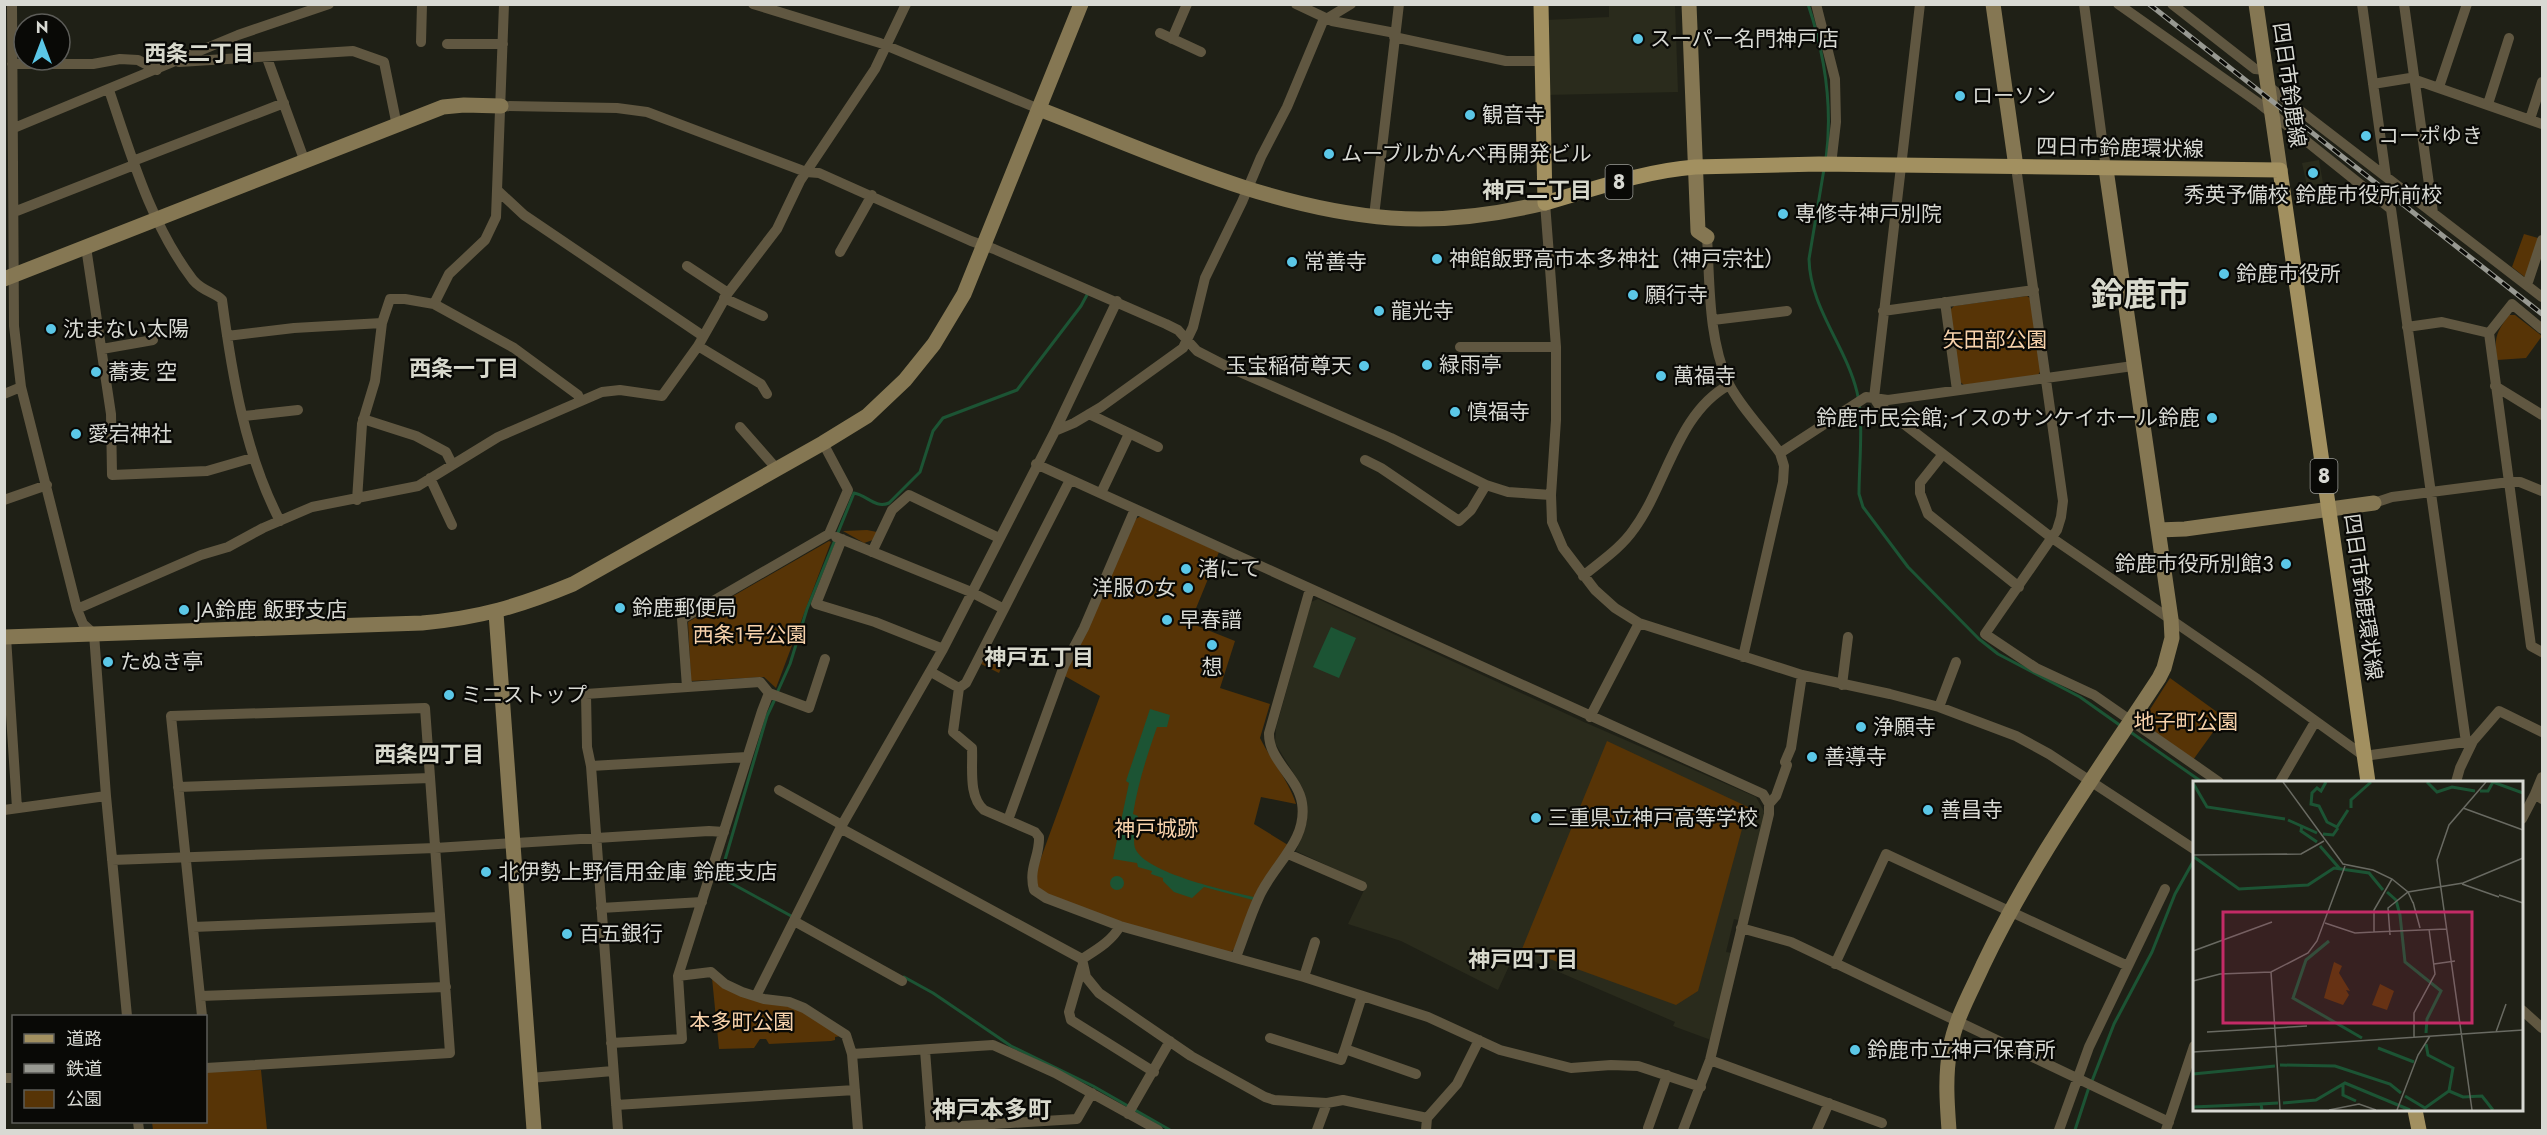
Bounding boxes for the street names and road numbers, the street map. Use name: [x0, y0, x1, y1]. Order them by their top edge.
street label: 四日市鈴鹿線: [2265, 21, 2313, 149]
street label: 四日市鈴鹿環状線: [2036, 132, 2204, 164]
road number: 8: [1606, 165, 1632, 199]
road number: 8: [2310, 459, 2338, 493]
street label: 四日市鈴鹿環状線: [2336, 512, 2390, 682]

